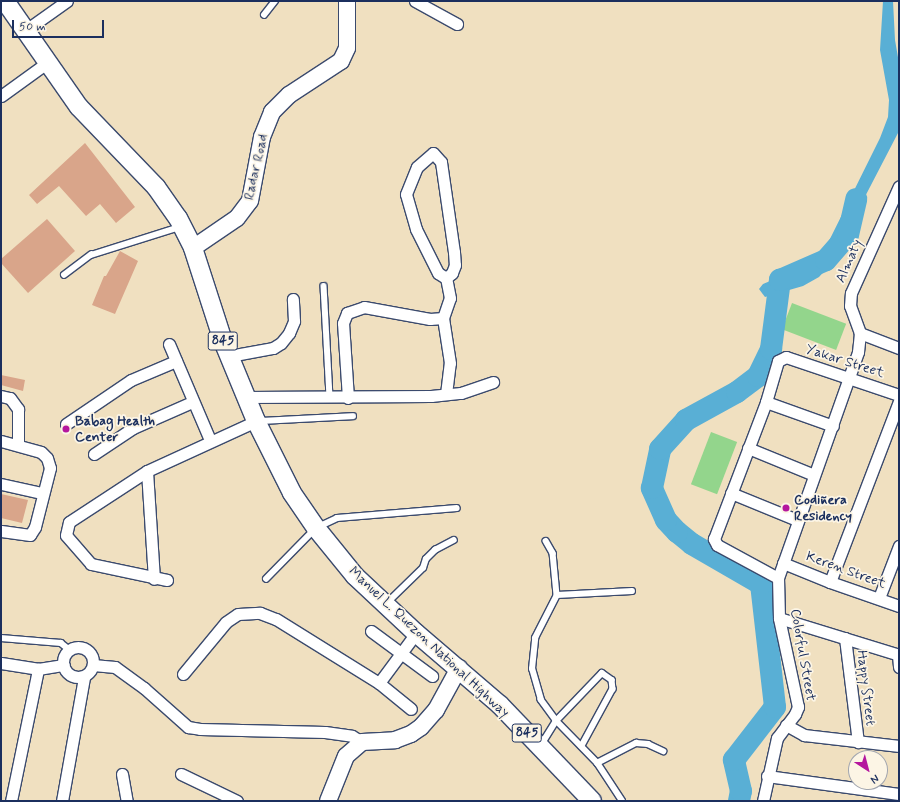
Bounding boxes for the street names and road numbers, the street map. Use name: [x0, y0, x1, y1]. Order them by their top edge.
street label: Radar Road: [240, 132, 272, 202]
street label: Almaty: [832, 237, 866, 285]
road number: 845: [207, 330, 239, 352]
street label: Yakar Street: [804, 340, 886, 382]
street label: Keren Street: [804, 548, 888, 592]
street label: Manuel L. Quezon National Highway: [346, 563, 512, 721]
street label: Colorful Street: [787, 608, 819, 702]
street label: Happy Street: [853, 648, 879, 728]
road number: 845: [511, 722, 543, 744]

